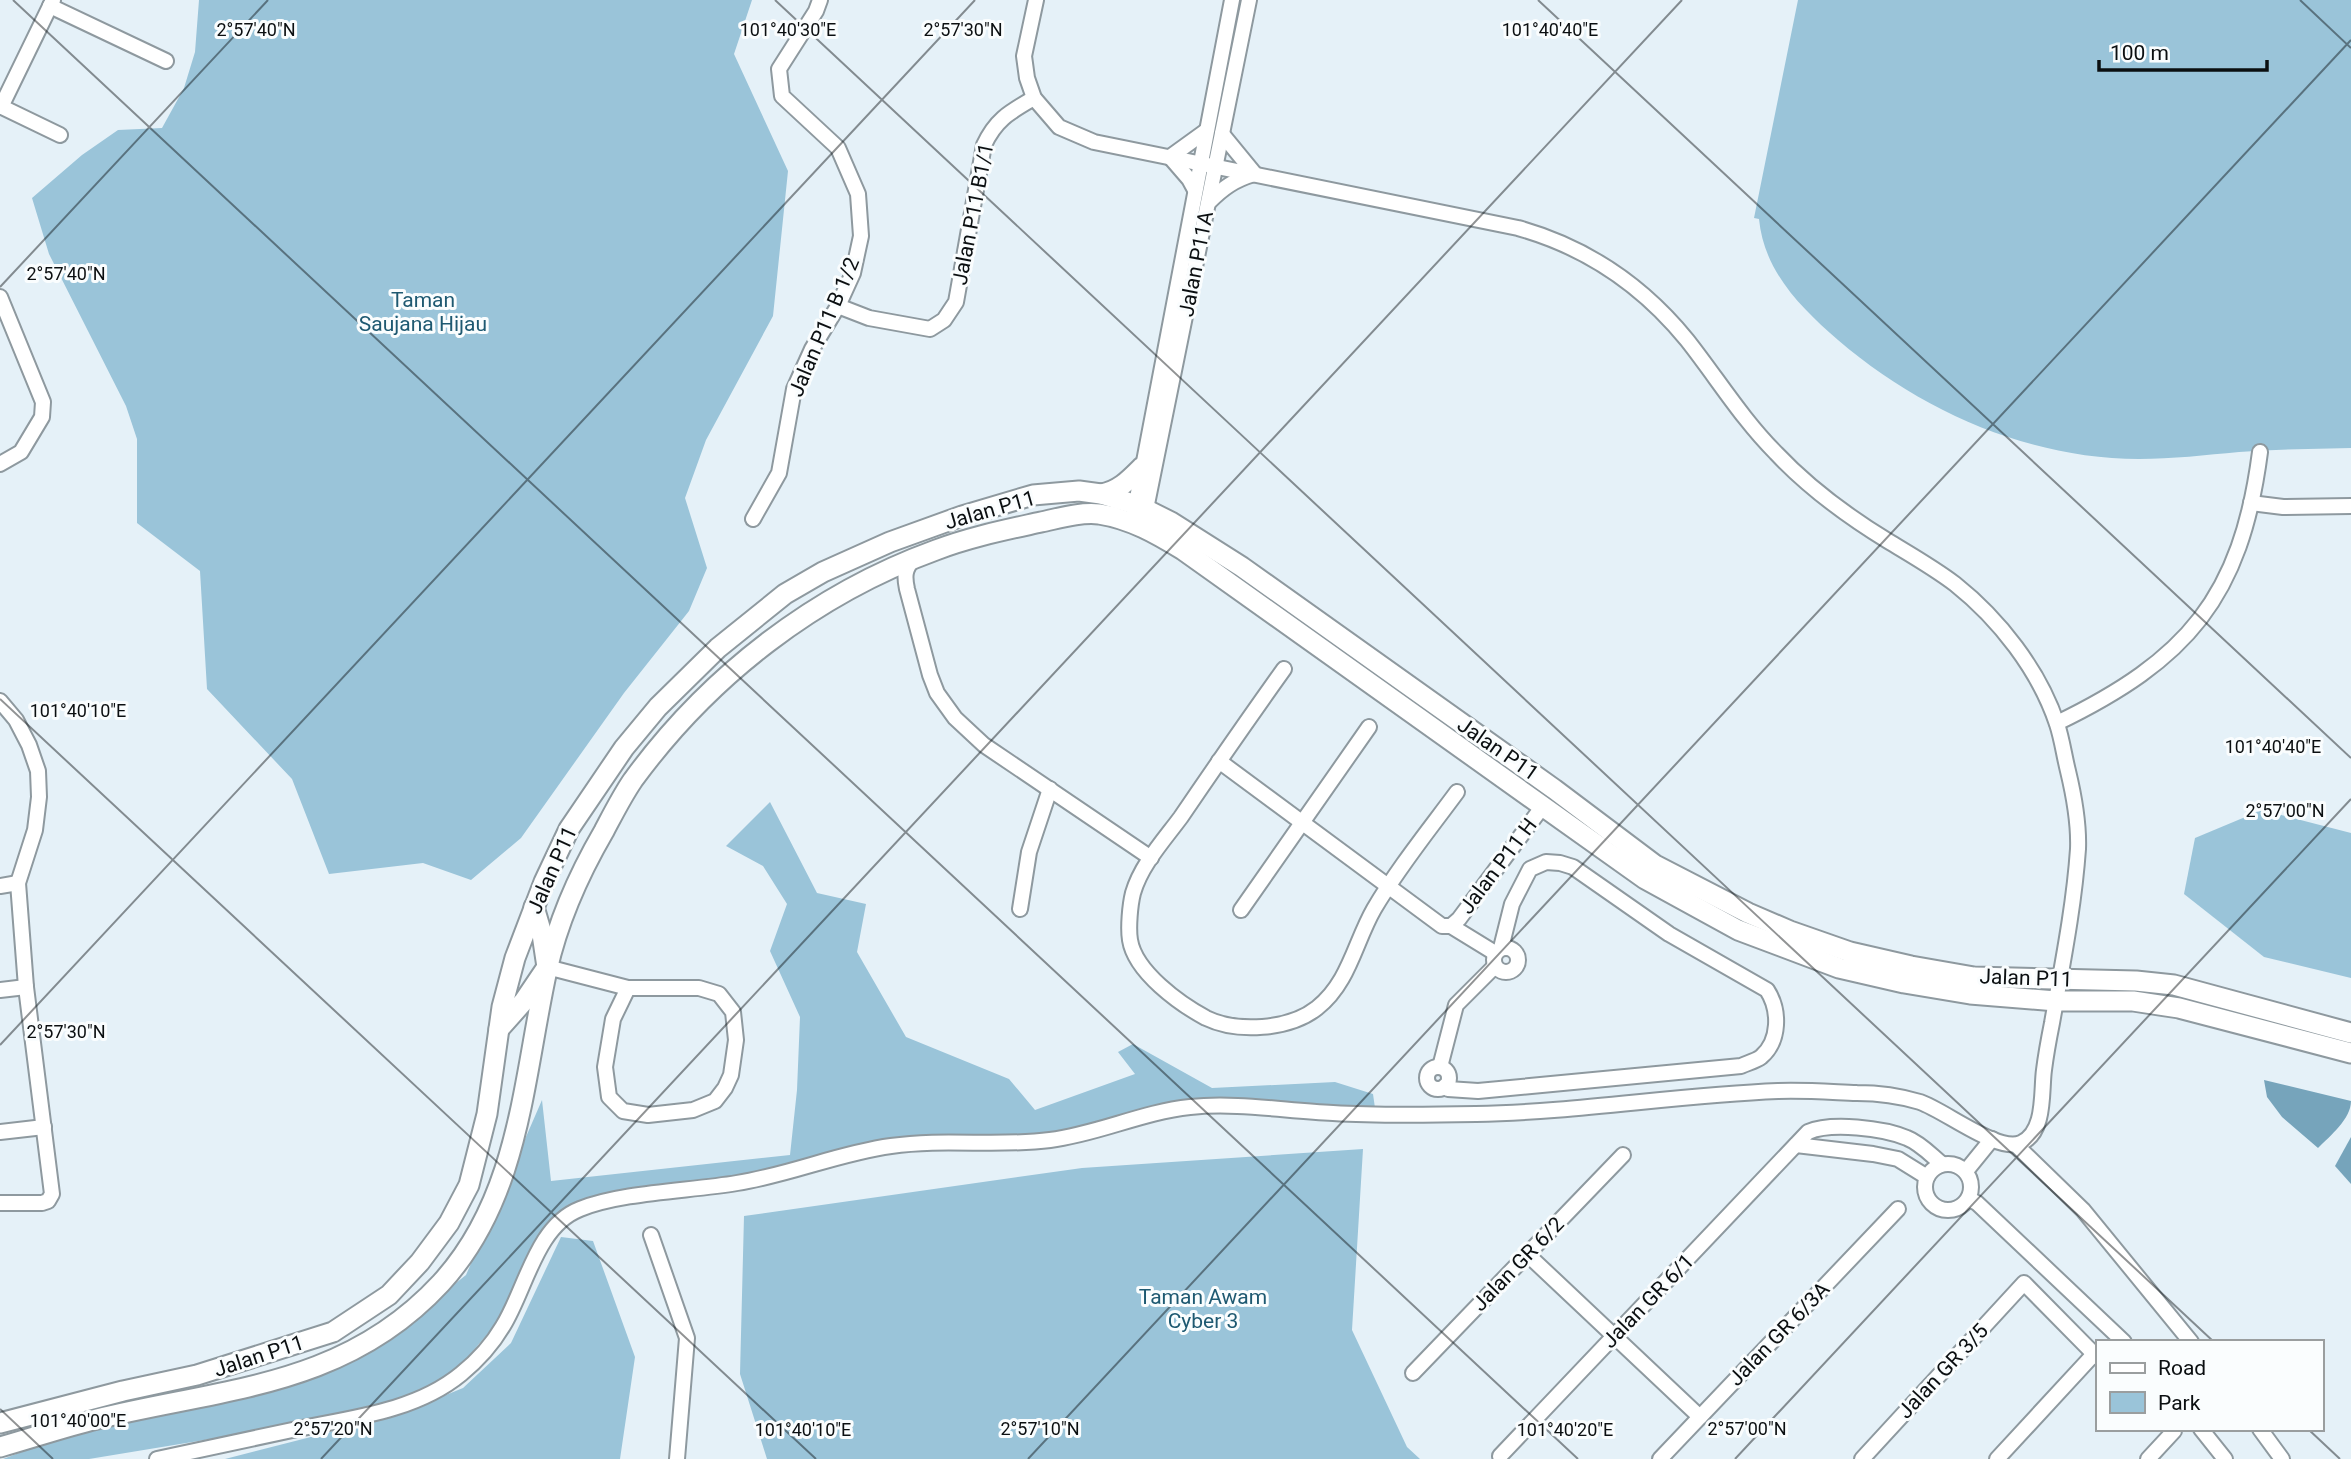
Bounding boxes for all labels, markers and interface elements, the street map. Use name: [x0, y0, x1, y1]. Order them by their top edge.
text: 2°57'40"N: [216, 19, 296, 40]
text: 101°40'30"E: [740, 19, 836, 40]
text: 2°57'30"N: [923, 19, 1003, 40]
text: 101°40'40"E: [1502, 19, 1598, 40]
scale bar: [2099, 28, 2267, 72]
text: 100 m: [2110, 41, 2169, 65]
street label: Jalan P11 B1/1: [948, 141, 998, 287]
street label: Jalan P11A: [1174, 209, 1218, 319]
street label: Jalan P11 B 1/2: [784, 254, 864, 400]
text: 2°57'40"N: [26, 263, 106, 284]
park label: Taman Saujana Hijau: [359, 288, 487, 336]
street label: Jalan P11: [942, 486, 1038, 534]
text: 101°40'10"E: [30, 700, 126, 721]
street label: Jalan P11: [1453, 712, 1543, 786]
text: 101°40'40"E: [2225, 736, 2321, 757]
text: 2°57'00"N: [2245, 800, 2325, 821]
street label: Jalan P11 H: [1454, 813, 1542, 919]
street label: Jalan P11: [522, 823, 582, 917]
street label: Jalan P11: [1979, 964, 2073, 992]
text: 2°57'30"N: [26, 1021, 106, 1042]
street label: Jalan GR 6/2: [1467, 1212, 1569, 1316]
street label: Jalan GR 6/1: [1597, 1249, 1699, 1353]
street label: Jalan GR 6/3A: [1724, 1277, 1835, 1391]
park label: Taman Awam Cyber 3: [1139, 1285, 1267, 1333]
street label: Jalan GR 3/5: [1893, 1319, 1993, 1423]
street label: Jalan P11: [211, 1330, 307, 1382]
legend: [2096, 1340, 2323, 1431]
text: Road: [2158, 1356, 2206, 1380]
text: Park: [2158, 1391, 2201, 1415]
text: 101°40'00"E: [30, 1410, 126, 1431]
text: 2°57'20"N: [293, 1418, 373, 1439]
text: 2°57'10"N: [1000, 1418, 1080, 1439]
text: 2°57'00"N: [1707, 1418, 1787, 1439]
text: 101°40'10"E: [755, 1419, 851, 1440]
text: 101°40'20"E: [1517, 1419, 1613, 1440]

